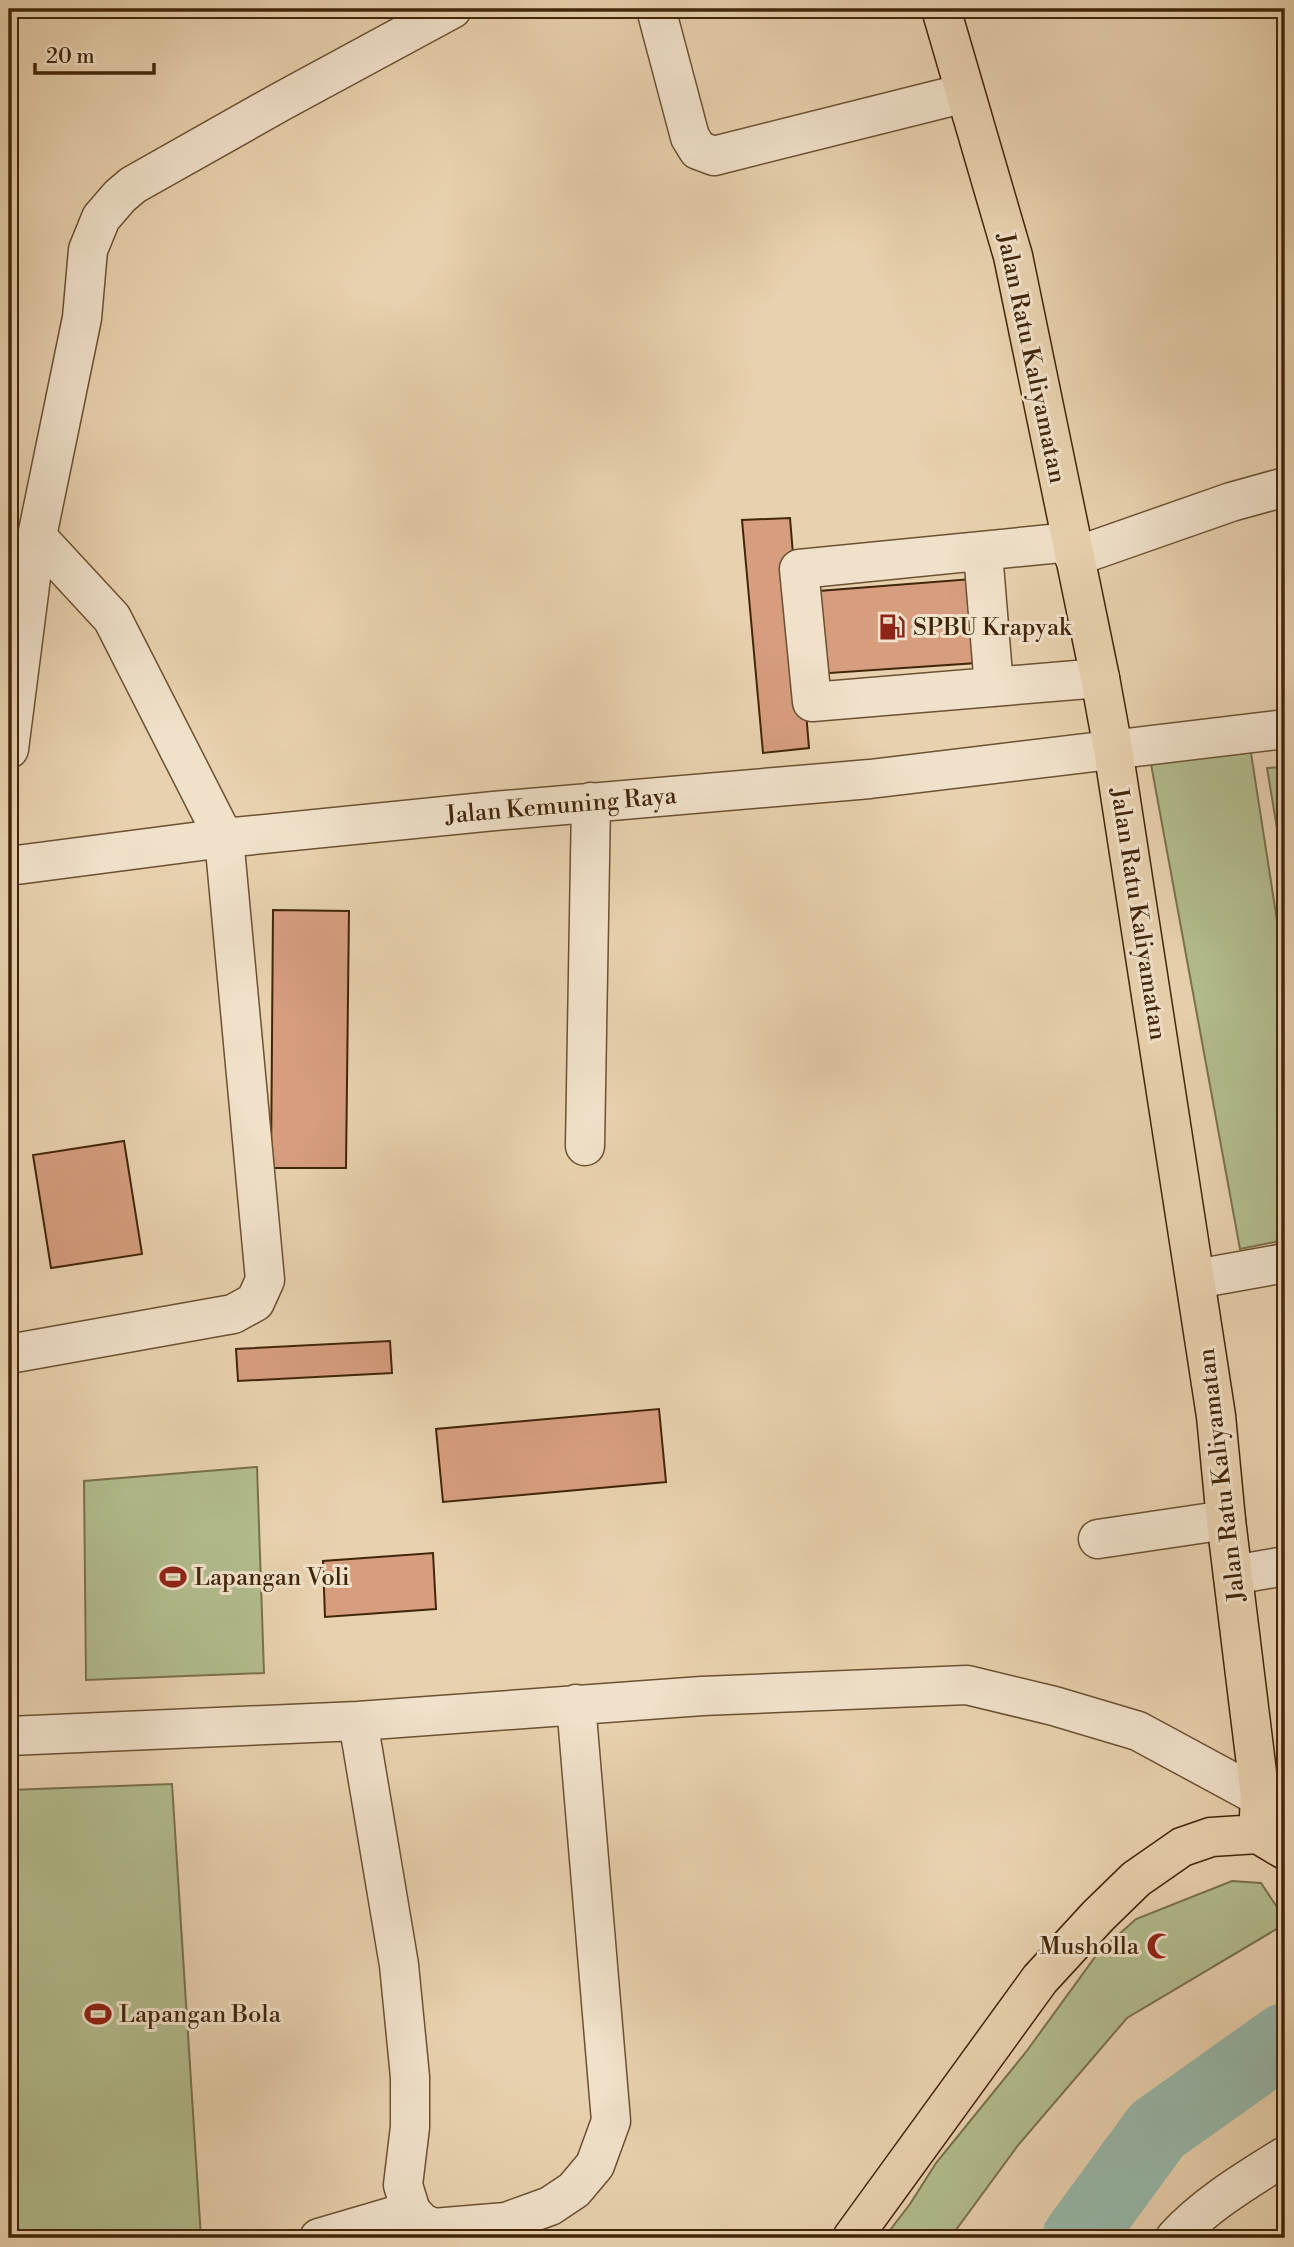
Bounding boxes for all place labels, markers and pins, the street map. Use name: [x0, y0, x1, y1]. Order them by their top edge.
fuel station icon: SPBU Krapyak: [877, 612, 907, 642]
place label: SPBU Krapyak: [913, 613, 1073, 643]
sports icon: Lapangan Voli: [158, 1562, 188, 1592]
place label: Lapangan Voli: [194, 1563, 350, 1593]
mosque icon: Musholla: [1145, 1931, 1175, 1961]
place label: Musholla: [1039, 1932, 1140, 1962]
sports icon: Lapangan Bola: [83, 1999, 113, 2029]
place label: Lapangan Bola: [119, 2000, 282, 2030]

